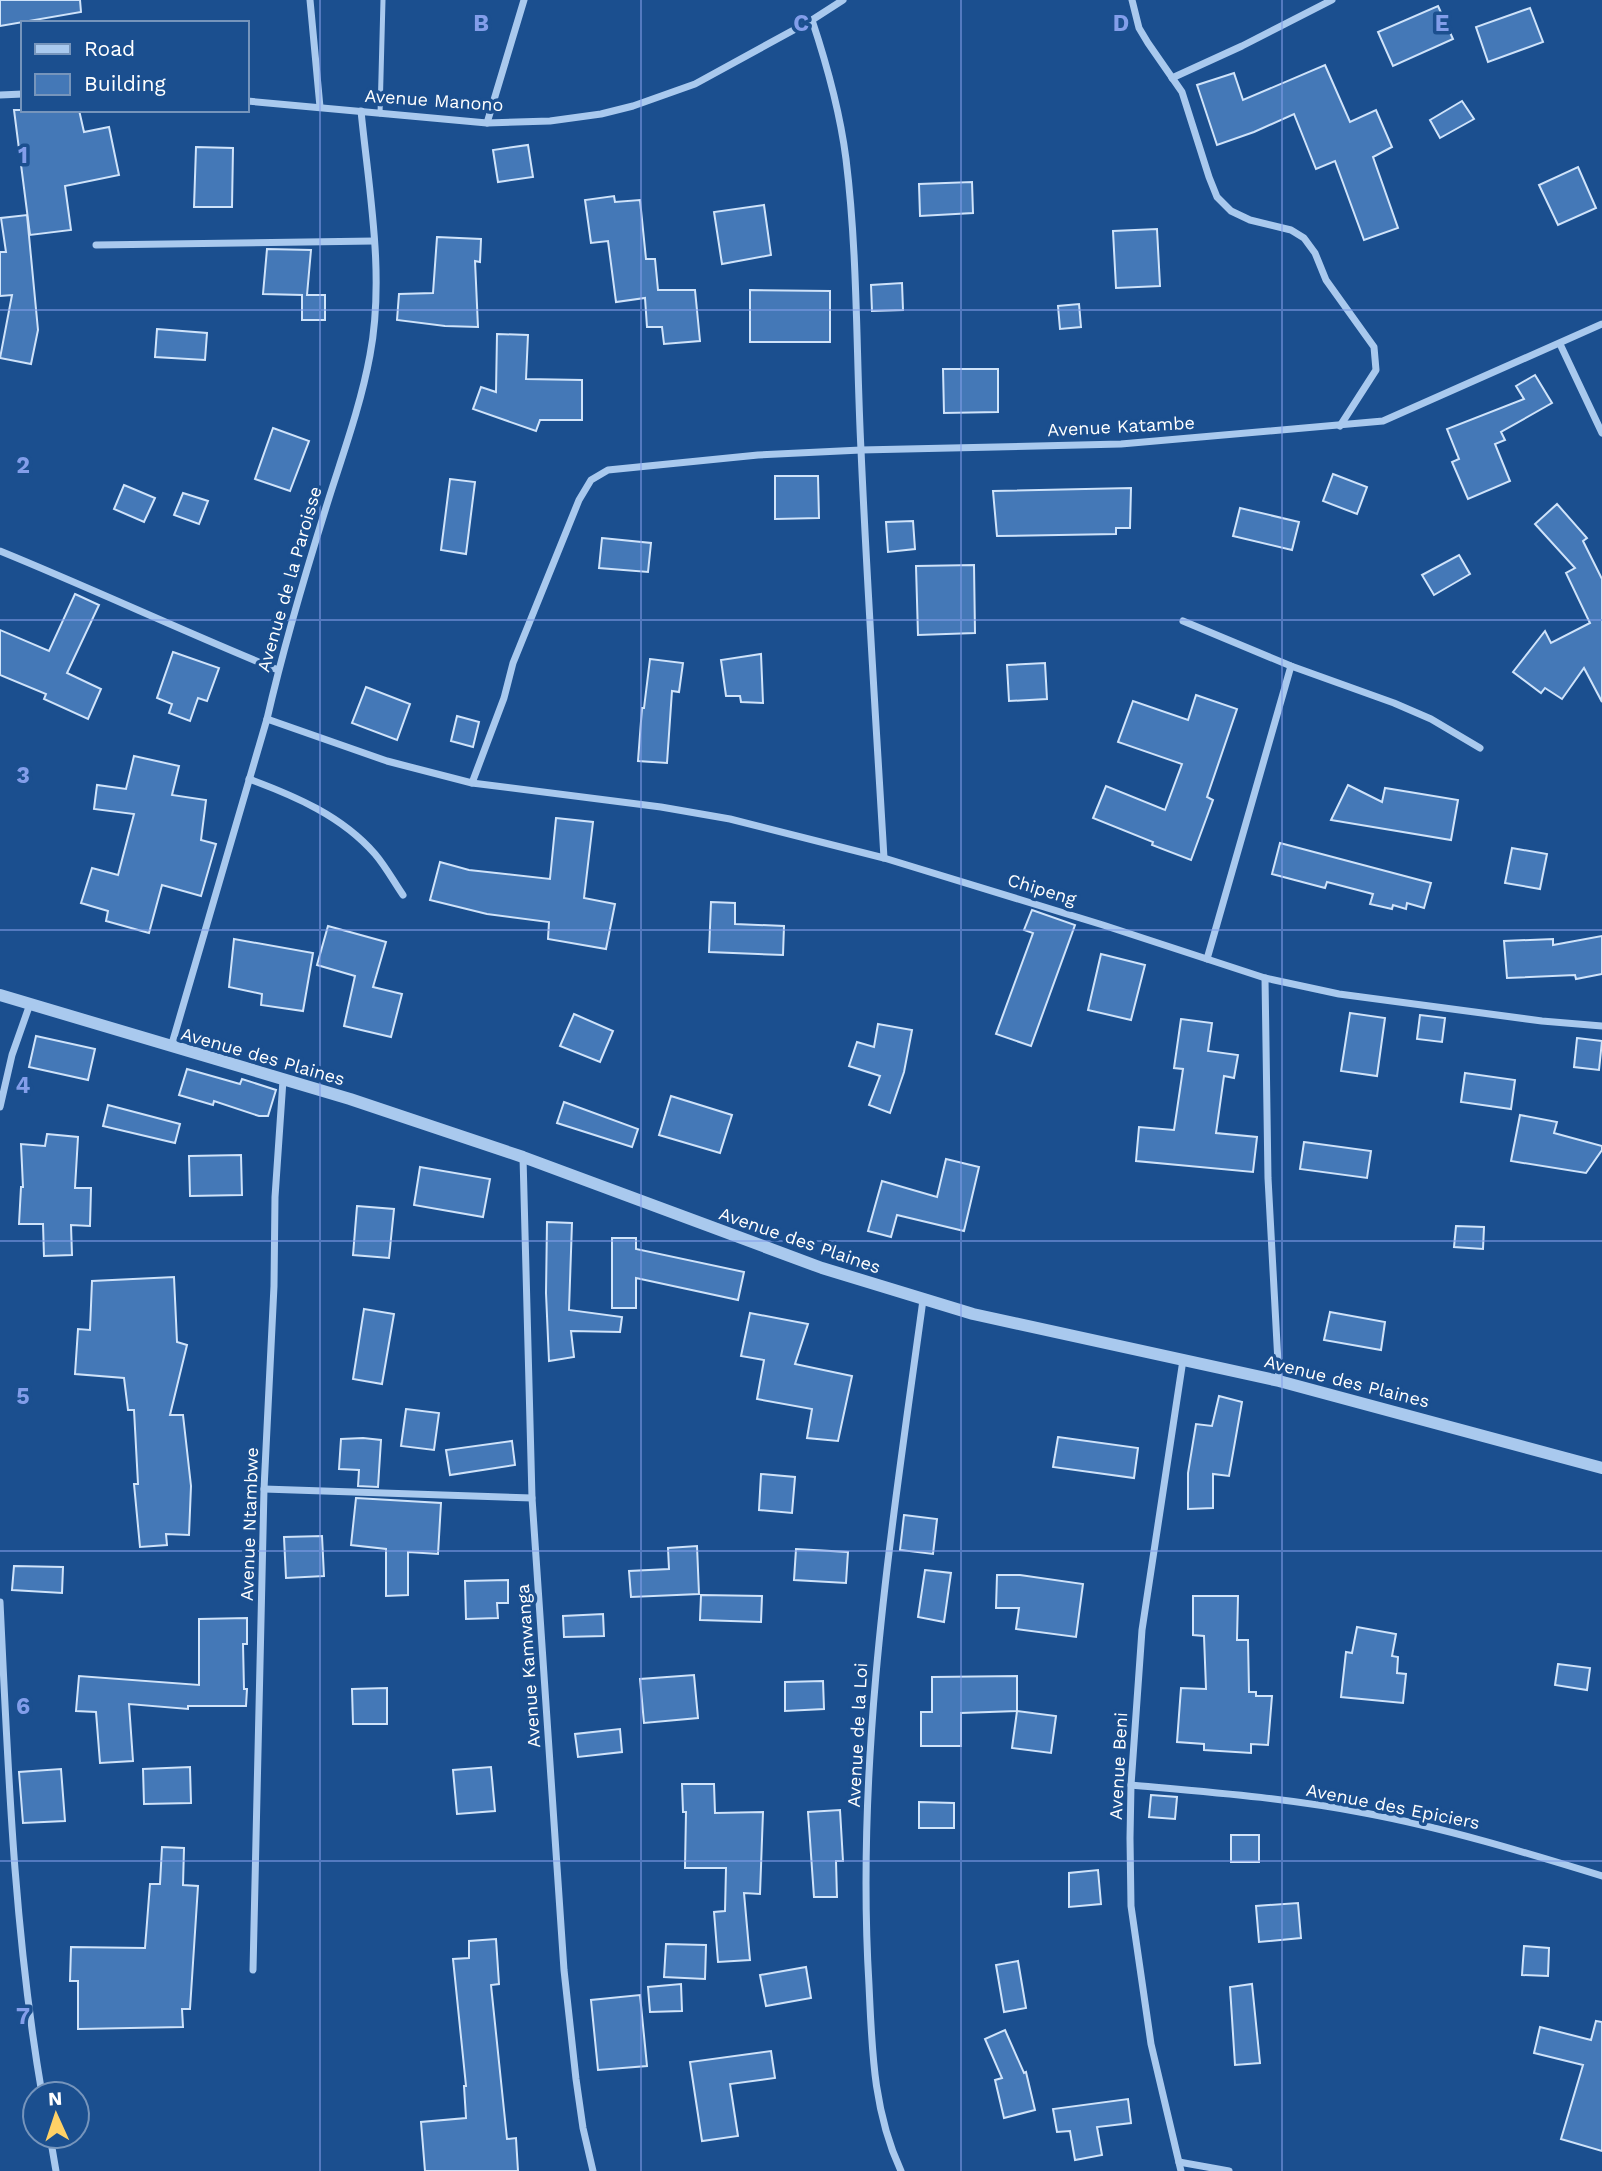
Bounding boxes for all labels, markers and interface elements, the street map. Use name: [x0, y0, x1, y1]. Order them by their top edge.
text: B: [473, 10, 489, 37]
text: C: [793, 10, 809, 37]
text: D: [1113, 10, 1129, 37]
text: E: [1435, 10, 1449, 37]
legend: [21, 21, 248, 112]
text: Road: [84, 36, 135, 61]
text: Building: [84, 71, 166, 96]
street label: Avenue Manono: [364, 85, 504, 115]
text: 1: [18, 142, 28, 169]
street label: Avenue Katambe: [1047, 412, 1195, 440]
text: 2: [16, 452, 30, 479]
street label: Avenue de la Paroisse: [252, 484, 326, 674]
text: 3: [16, 762, 30, 789]
street label: Chipeng: [1005, 869, 1079, 909]
street label: Avenue des Plaines: [179, 1023, 347, 1089]
text: 4: [16, 1072, 31, 1099]
street label: Avenue des Plaines: [716, 1202, 884, 1278]
street label: Avenue des Plaines: [1262, 1350, 1432, 1412]
text: 5: [16, 1383, 30, 1410]
street label: Avenue Ntambwe: [236, 1447, 262, 1601]
street label: Avenue Kamwanga: [512, 1583, 544, 1749]
street label: Avenue de la Loi: [843, 1662, 871, 1808]
text: 6: [16, 1693, 30, 1720]
street label: Avenue Beni: [1105, 1712, 1131, 1820]
street label: Avenue des Epiciers: [1304, 1779, 1482, 1833]
text: 7: [16, 2003, 30, 2030]
north arrow: [21, 2080, 91, 2150]
text: N: [47, 2087, 63, 2110]

